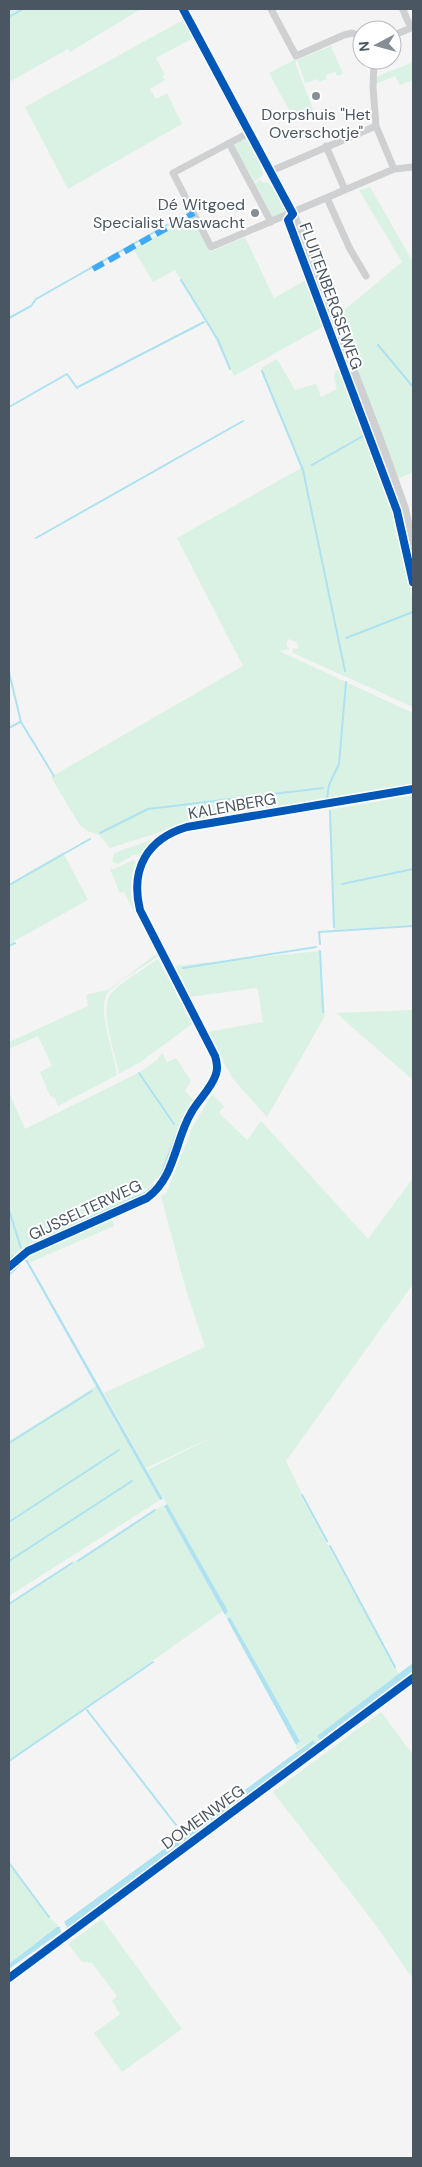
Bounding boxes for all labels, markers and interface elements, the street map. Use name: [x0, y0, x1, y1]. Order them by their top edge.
north arrow: [352, 20, 402, 70]
text: N: [355, 40, 374, 52]
marker: Dorpshuis "Het Overschotje": [310, 90, 322, 102]
place label: Dorpshuis "Het Overschotje": [261, 104, 371, 143]
place label: Dé Witgoed Specialist Waswacht: [93, 194, 245, 233]
marker: Dé Witgoed Specialist Waswacht: [249, 207, 261, 219]
street label: FLUITENBERGSEWEG: [295, 220, 367, 372]
street label: KALENBERG: [186, 788, 278, 824]
street label: GIJSSELTERWEG: [25, 1175, 145, 1245]
street label: DOMEINWEG: [157, 1780, 249, 1854]

